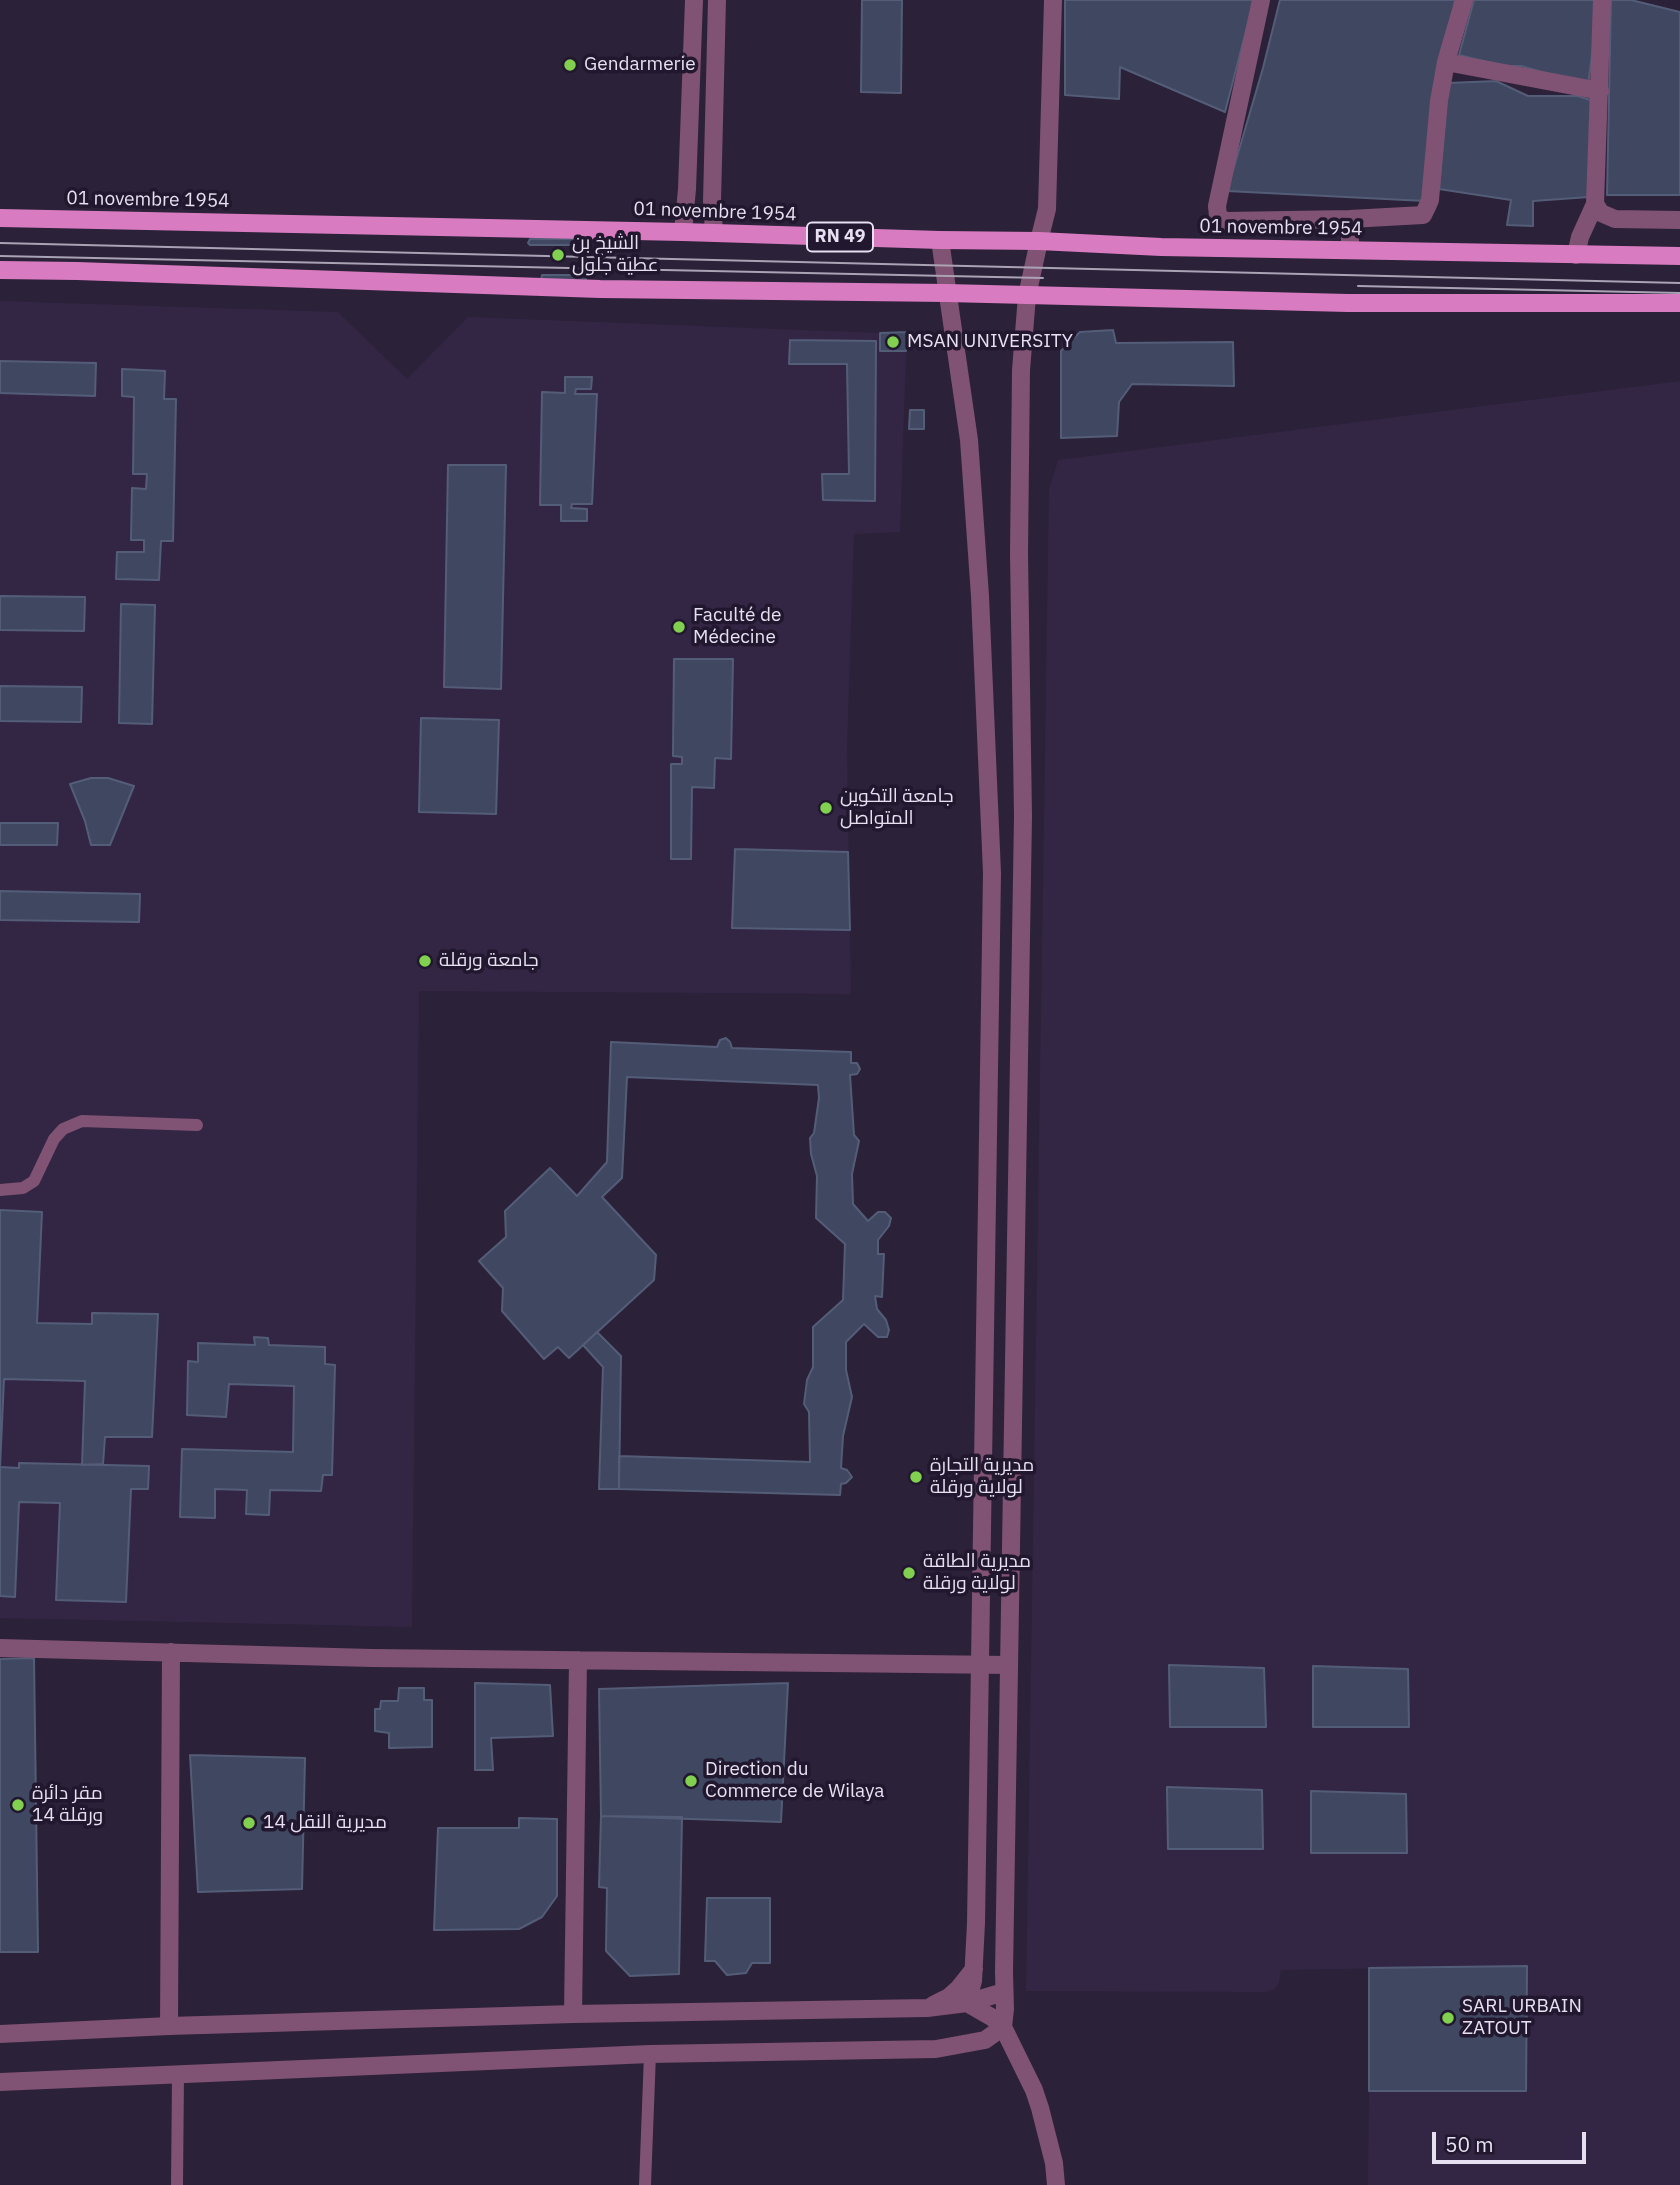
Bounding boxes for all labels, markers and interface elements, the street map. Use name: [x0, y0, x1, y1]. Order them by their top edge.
place label: Gendarmerie: [584, 54, 696, 76]
marker: Gendarmerie: [562, 57, 578, 73]
street label: 01 novembre 1954: [66, 187, 230, 213]
street label: 01 novembre 1954: [633, 198, 797, 226]
street label: 01 novembre 1954: [1199, 215, 1363, 241]
road number: RN 49: [807, 222, 873, 251]
place label: الشيخ بن عطية جلول: [572, 233, 659, 277]
marker: الشيخ بن عطية جلول: [550, 247, 566, 263]
place label: MSAN UNIVERSITY: [907, 331, 1073, 353]
marker: MSAN UNIVERSITY: [885, 334, 901, 350]
place label: Faculté de Médecine: [693, 605, 781, 649]
marker: Faculté de Médecine: [671, 619, 687, 635]
place label: جامعة التكوين المتواصل: [840, 786, 954, 830]
marker: جامعة التكوين المتواصل: [818, 800, 834, 816]
place label: جامعة ورقلة: [439, 950, 539, 972]
marker: جامعة ورقلة: [417, 953, 433, 969]
place label: مديرية التجارة لولاية ورقلة: [930, 1455, 1034, 1499]
marker: مديرية التجارة لولاية ورقلة: [908, 1469, 924, 1485]
place label: مديرية الطاقة لولاية ورقلة: [923, 1551, 1031, 1595]
marker: مديرية الطاقة لولاية ورقلة: [901, 1565, 917, 1581]
place label: Direction du Commerce de Wilaya: [705, 1759, 884, 1803]
marker: Direction du Commerce de Wilaya: [683, 1773, 699, 1789]
place label: مقر دائرة ورقلة 14: [32, 1783, 103, 1827]
marker: مقر دائرة ورقلة 14: [10, 1797, 26, 1813]
place label: مديرية النقل 14: [263, 1812, 387, 1834]
marker: مديرية النقل 14: [241, 1815, 257, 1831]
place label: SARL URBAIN ZATOUT: [1462, 1996, 1582, 2040]
marker: SARL URBAIN ZATOUT: [1440, 2010, 1456, 2026]
scale bar: [1435, 2118, 1589, 2162]
text: 50 m: [1445, 2130, 1494, 2158]

